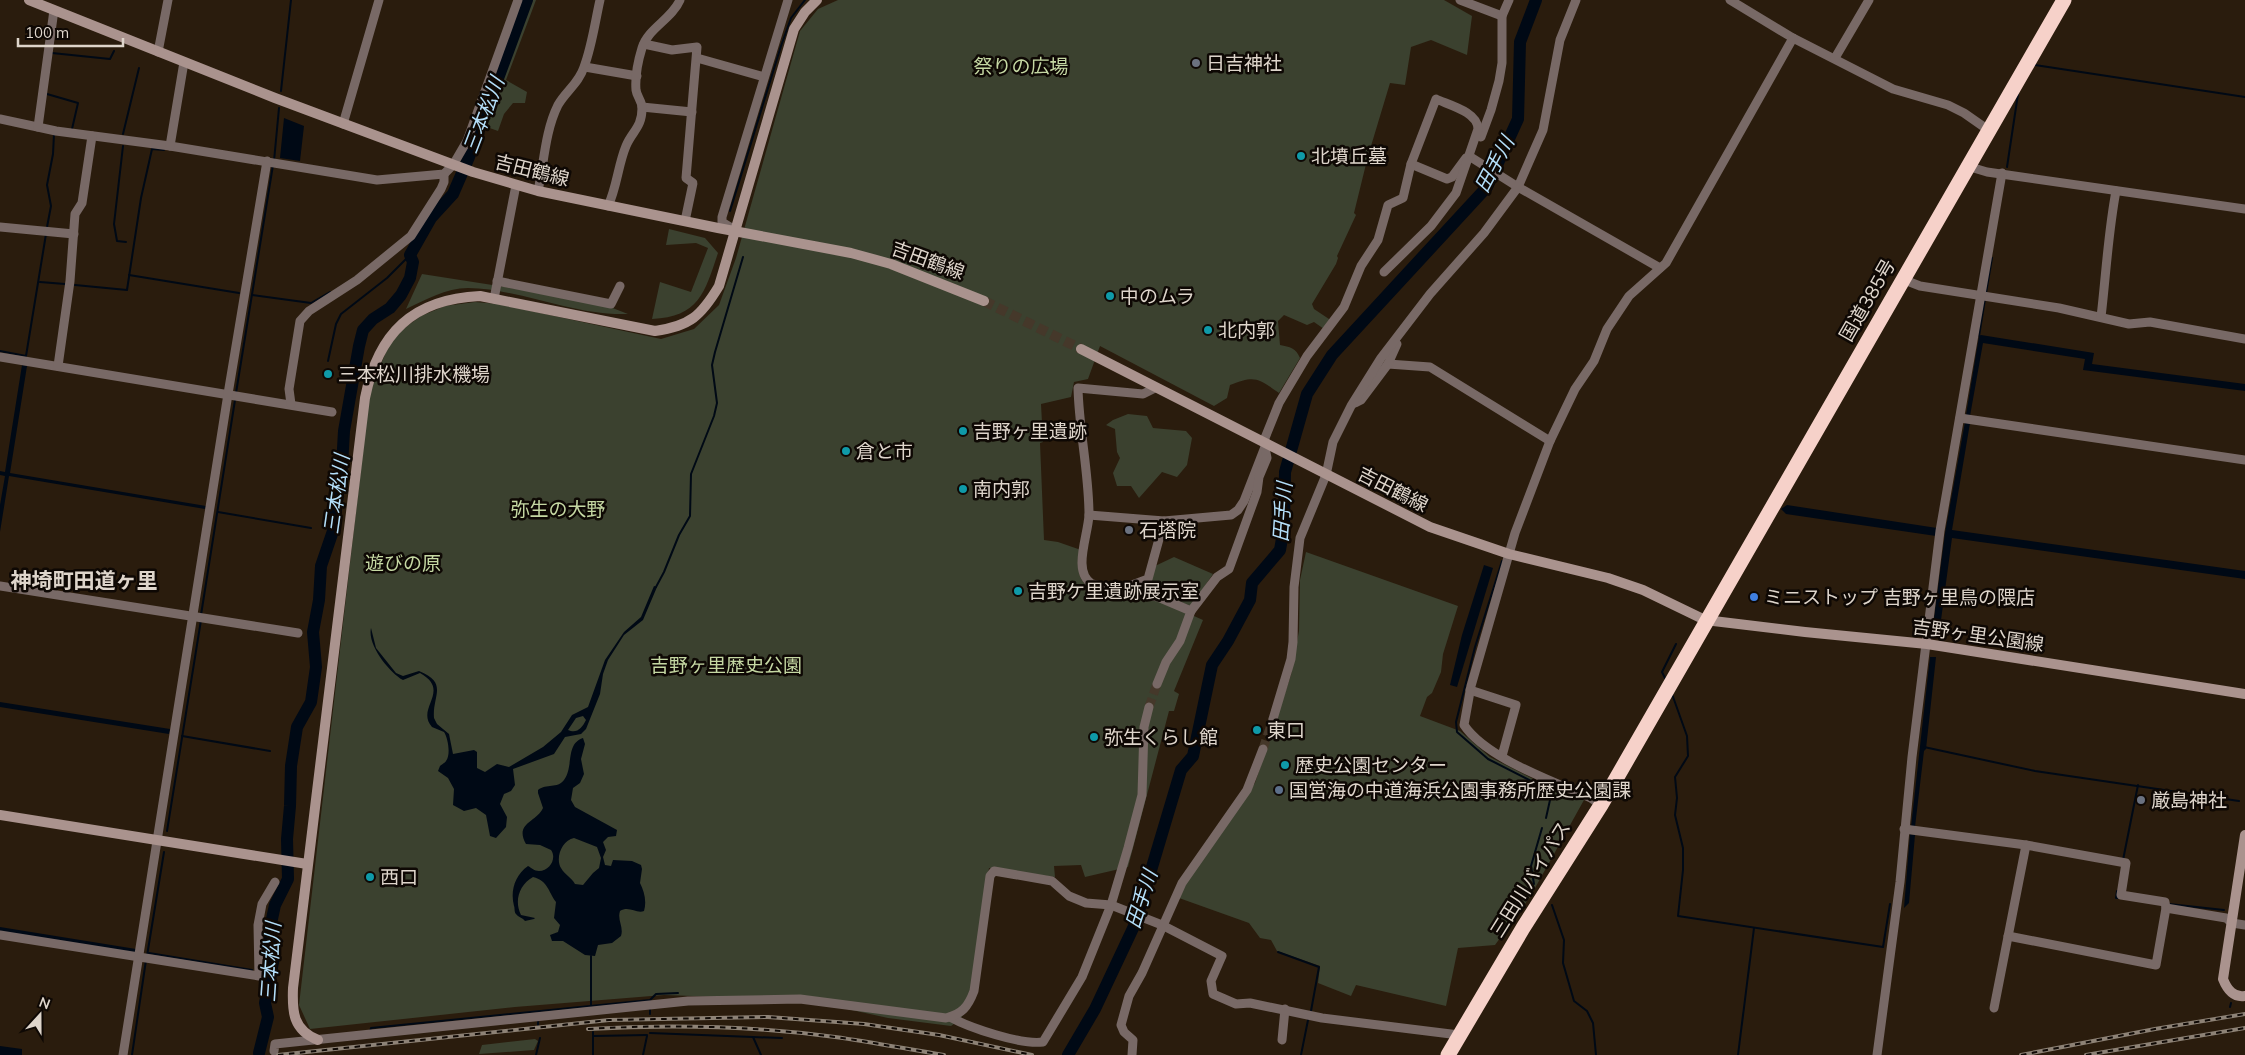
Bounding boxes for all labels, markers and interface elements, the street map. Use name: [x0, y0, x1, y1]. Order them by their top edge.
scale bar: [18, 15, 122, 47]
text: 100 m: [25, 23, 69, 42]
place label: 日吉神社: [1206, 51, 1282, 75]
park label: 祭りの広場: [973, 54, 1069, 78]
marker: 日吉神社: [1190, 57, 1202, 69]
water label: 三本松川: [457, 71, 510, 157]
water label: 田手川: [1469, 130, 1520, 196]
place label: 北墳丘墓: [1311, 144, 1387, 168]
street label: 吉田鶴線: [492, 149, 572, 191]
marker: 北墳丘墓: [1295, 150, 1307, 162]
street label: 吉田鶴線: [888, 236, 968, 284]
street label: 国道385号: [1834, 255, 1900, 345]
place label: 中のムラ: [1120, 284, 1195, 308]
marker: 中のムラ: [1104, 290, 1116, 302]
place label: 北内郭: [1218, 318, 1275, 342]
marker: 北内郭: [1202, 324, 1214, 336]
place label: 三本松川排水機場: [338, 362, 490, 386]
marker: 三本松川排水機場: [322, 368, 334, 380]
place label: 吉野ヶ里遺跡: [973, 419, 1087, 443]
marker: 吉野ヶ里遺跡: [957, 425, 969, 437]
place label: 倉と市: [856, 439, 913, 463]
marker: 倉と市: [840, 445, 852, 457]
water label: 三本松川: [318, 451, 354, 535]
street label: 吉田鶴線: [1354, 461, 1432, 517]
place label: 南内郭: [973, 477, 1030, 501]
water label: 田手川: [1267, 479, 1297, 543]
marker: 南内郭: [957, 483, 969, 495]
park label: 弥生の大野: [510, 497, 606, 521]
place label: 石塔院: [1139, 518, 1196, 542]
marker: 石塔院: [1123, 524, 1135, 536]
park label: 遊びの原: [365, 551, 441, 575]
district label: 神埼町田道ヶ里: [11, 567, 158, 593]
place label: 吉野ケ里遺跡展示室: [1028, 579, 1199, 603]
marker: 吉野ケ里遺跡展示室: [1012, 585, 1024, 597]
place label: ミニストップ 吉野ヶ里鳥の隈店: [1764, 585, 2035, 609]
marker: ミニストップ 吉野ヶ里鳥の隈店: [1748, 591, 1760, 603]
street label: 吉野ヶ里公園線: [1910, 614, 2046, 656]
park label: 吉野ヶ里歴史公園: [650, 653, 802, 677]
place label: 東口: [1267, 718, 1305, 742]
marker: 東口: [1251, 724, 1263, 736]
place label: 弥生くらし館: [1104, 725, 1218, 749]
marker: 弥生くらし館: [1088, 731, 1100, 743]
place label: 歴史公園センター: [1295, 753, 1447, 777]
marker: 歴史公園センター: [1279, 759, 1291, 771]
place label: 国営海の中道海浜公園事務所歴史公園課: [1289, 778, 1631, 802]
marker: 国営海の中道海浜公園事務所歴史公園課: [1273, 784, 1285, 796]
place label: 厳島神社: [2151, 788, 2227, 812]
marker: 厳島神社: [2135, 794, 2147, 806]
street label: 三田川バイパス: [1485, 816, 1575, 942]
place label: 西口: [380, 865, 418, 889]
water label: 田手川: [1120, 865, 1163, 931]
marker: 西口: [364, 871, 376, 883]
water label: 三本松川: [255, 919, 285, 1003]
north arrow: [15, 990, 65, 1040]
text: N: [36, 993, 53, 1013]

